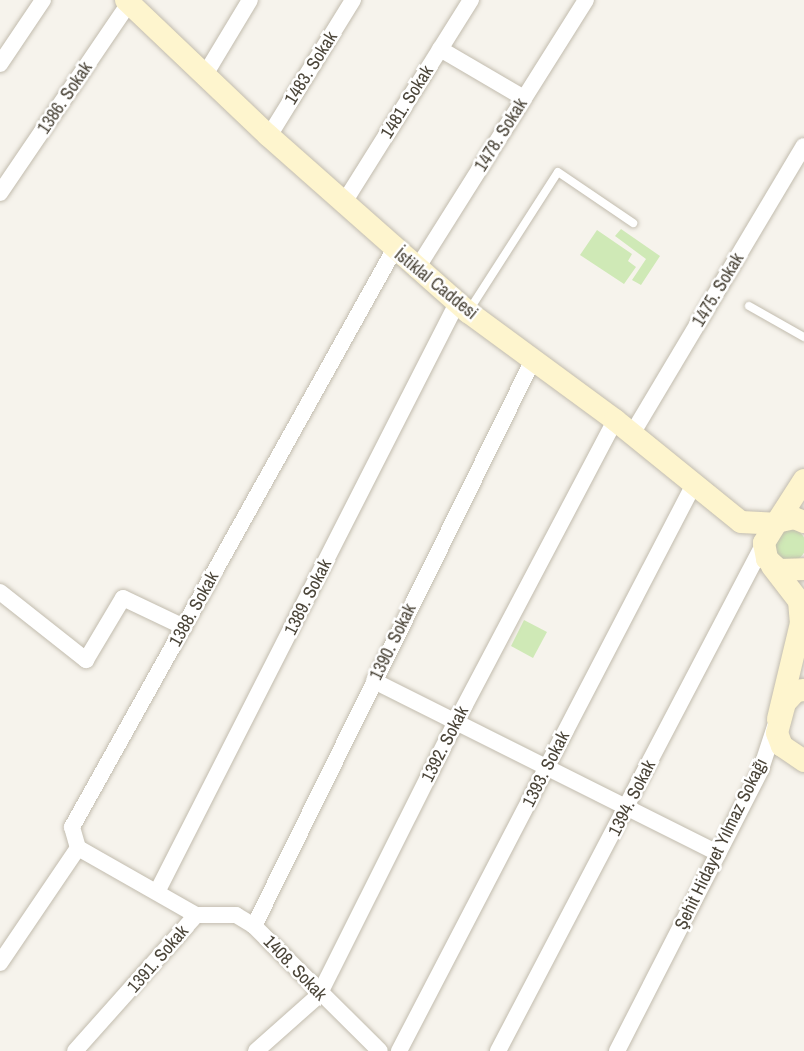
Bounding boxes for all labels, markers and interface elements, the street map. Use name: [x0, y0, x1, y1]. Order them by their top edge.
street label: 1483. Sokak: [280, 27, 342, 109]
street label: 1386. Sokak: [33, 58, 97, 138]
street label: 1481. Sokak: [376, 61, 438, 143]
street label: 1478. Sokak: [470, 94, 532, 176]
street label: İstiklal Caddesi: [390, 244, 482, 324]
street label: 1475. Sokak: [688, 249, 748, 331]
street label: 1389. Sokak: [280, 556, 336, 638]
street label: 1388. Sokak: [165, 568, 223, 650]
street label: 1390. Sokak: [365, 600, 421, 684]
street label: 1392. Sokak: [417, 703, 473, 785]
street label: 1393. Sokak: [518, 728, 574, 810]
street label: Şehit Hidayet Yılmaz Sokağı: [670, 755, 772, 933]
street label: 1394. Sokak: [604, 757, 660, 839]
street label: 1391. Sokak: [123, 921, 193, 997]
street label: 1408. Sokak: [259, 931, 331, 1005]

